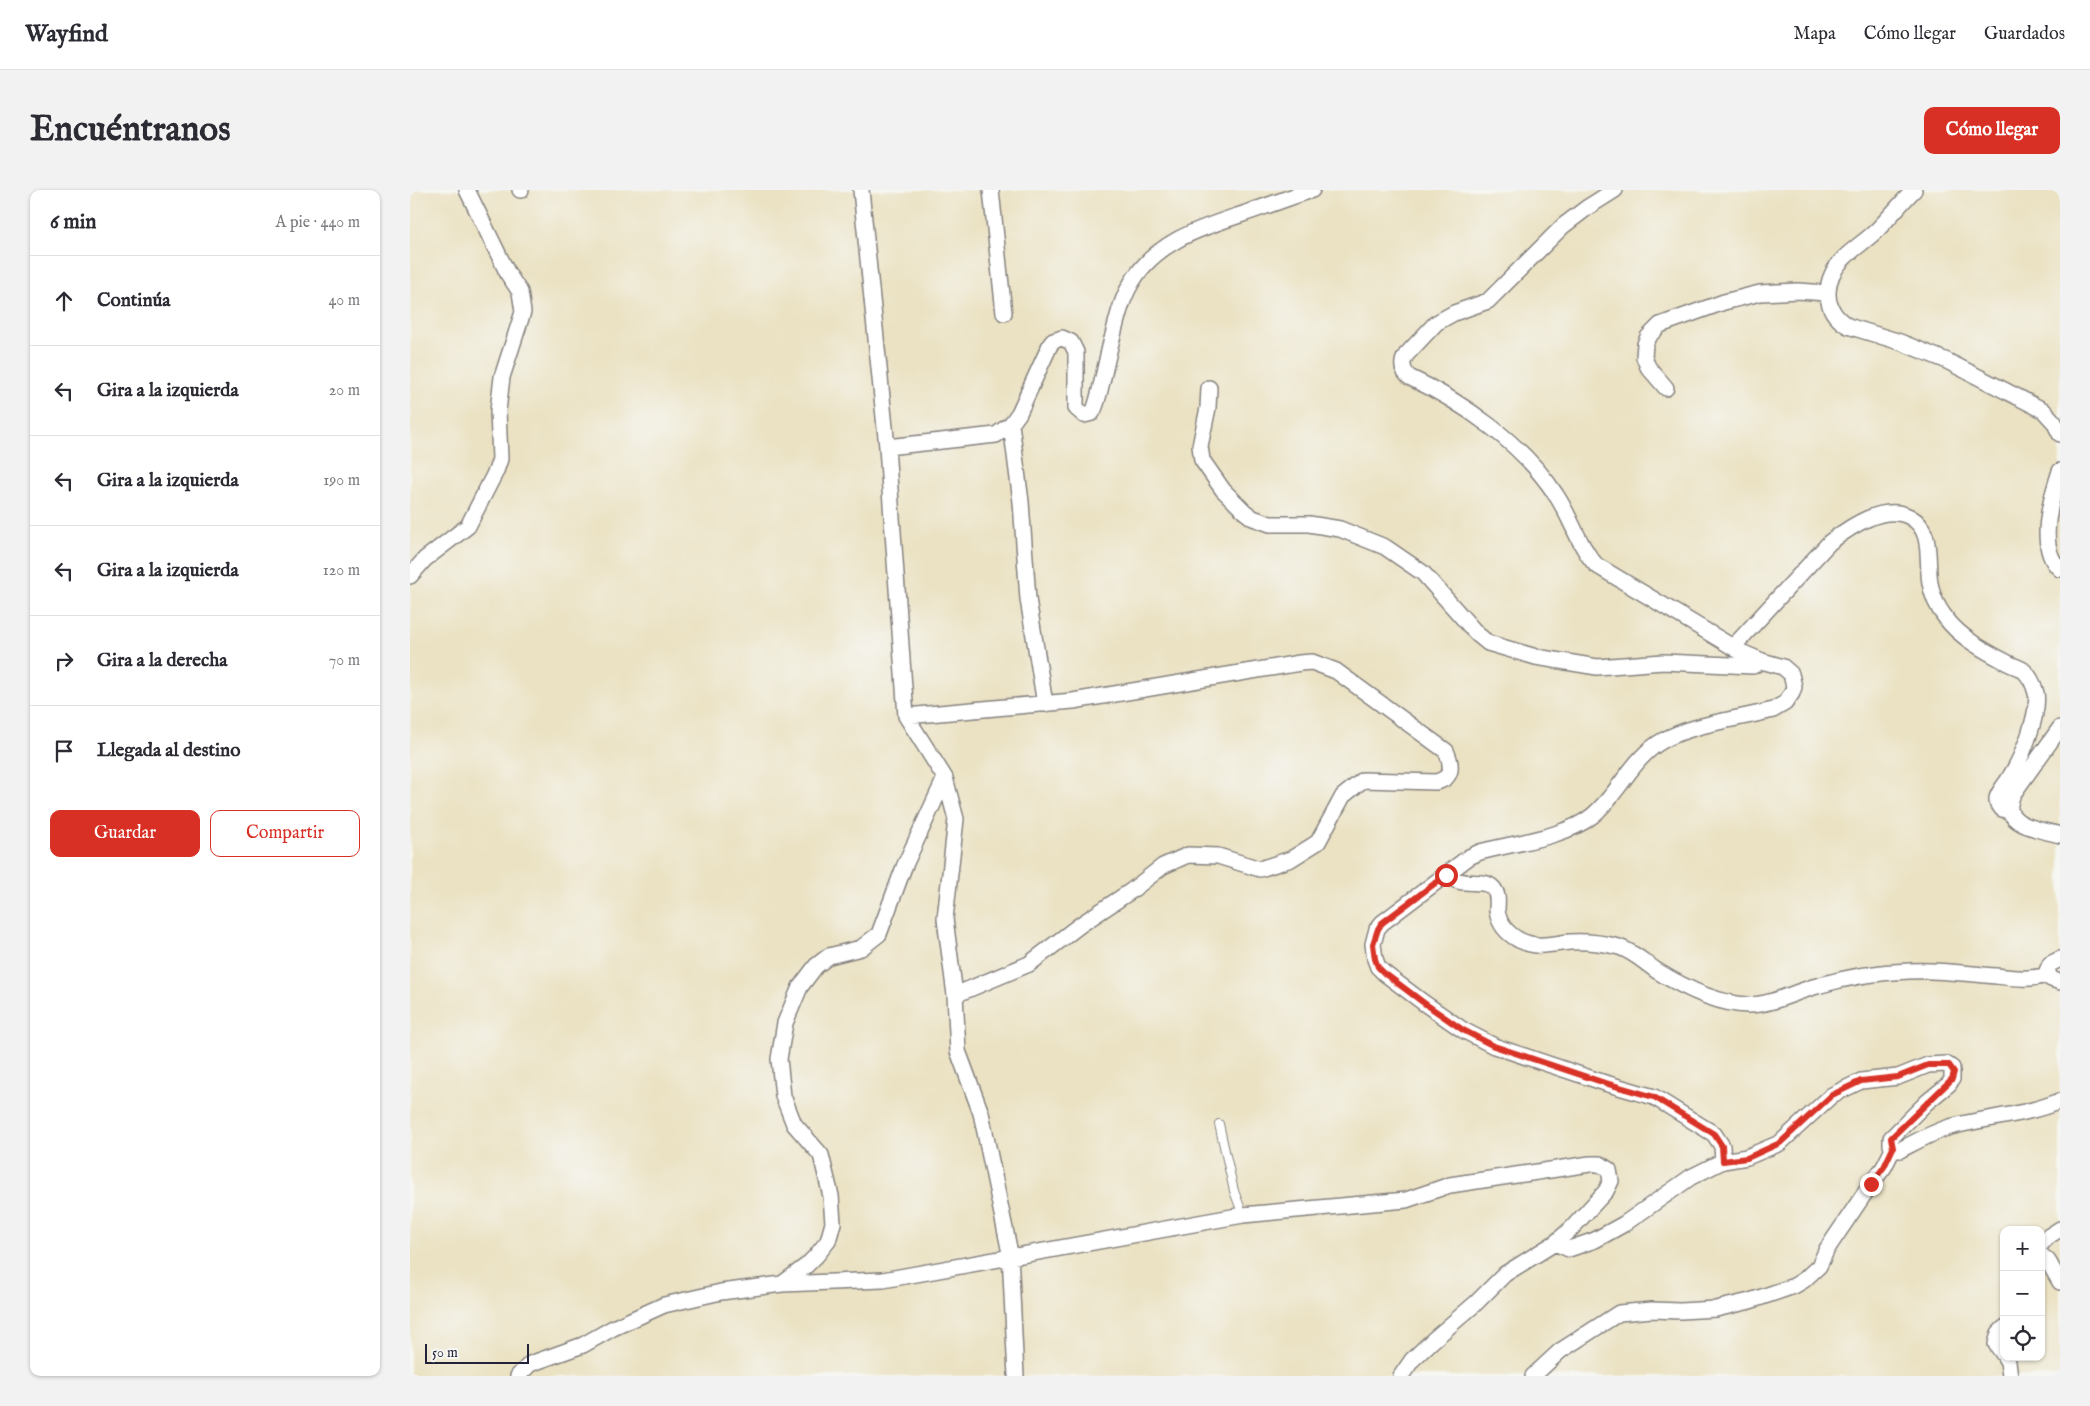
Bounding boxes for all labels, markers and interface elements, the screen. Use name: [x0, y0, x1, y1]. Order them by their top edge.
text: Wayfind: [25, 19, 108, 50]
text: Mapa: [1793, 23, 1836, 46]
text: Cómo llegar: [1864, 23, 1956, 46]
text: Guardados: [1984, 23, 2065, 46]
button: Cómo llegar: [1924, 107, 2060, 154]
text: Encuéntranos: [30, 108, 230, 153]
text: 6 min: [50, 209, 96, 236]
text: A pie · 440 m: [276, 213, 360, 233]
icon: ahead: [50, 287, 78, 315]
text: Continúa: [97, 289, 171, 313]
text: 40 m: [328, 291, 360, 311]
icon: left: [50, 377, 78, 405]
text: Gira a la izquierda: [97, 379, 239, 403]
text: 20 m: [329, 381, 360, 401]
icon: left: [50, 467, 78, 495]
text: Gira a la izquierda: [97, 469, 239, 493]
text: 190 m: [323, 471, 360, 491]
icon: left: [50, 557, 78, 585]
text: Gira a la izquierda: [97, 559, 239, 583]
text: 120 m: [323, 561, 360, 581]
icon: right: [50, 647, 78, 675]
text: Gira a la derecha: [97, 649, 227, 673]
text: 70 m: [329, 651, 360, 671]
icon: arrive: [50, 737, 78, 765]
text: Llegada al destino: [97, 739, 240, 763]
button: Guardar: [50, 810, 200, 857]
button: Compartir: [210, 810, 360, 857]
route start: [1435, 864, 1458, 887]
route end: [1860, 1173, 1883, 1196]
map controls: [2000, 1226, 2045, 1361]
button: +: [2000, 1226, 2045, 1271]
button: −: [2000, 1271, 2045, 1316]
button: locate: [2000, 1316, 2045, 1361]
scale bar: [425, 1341, 529, 1364]
text: 50 m: [432, 1344, 458, 1362]

